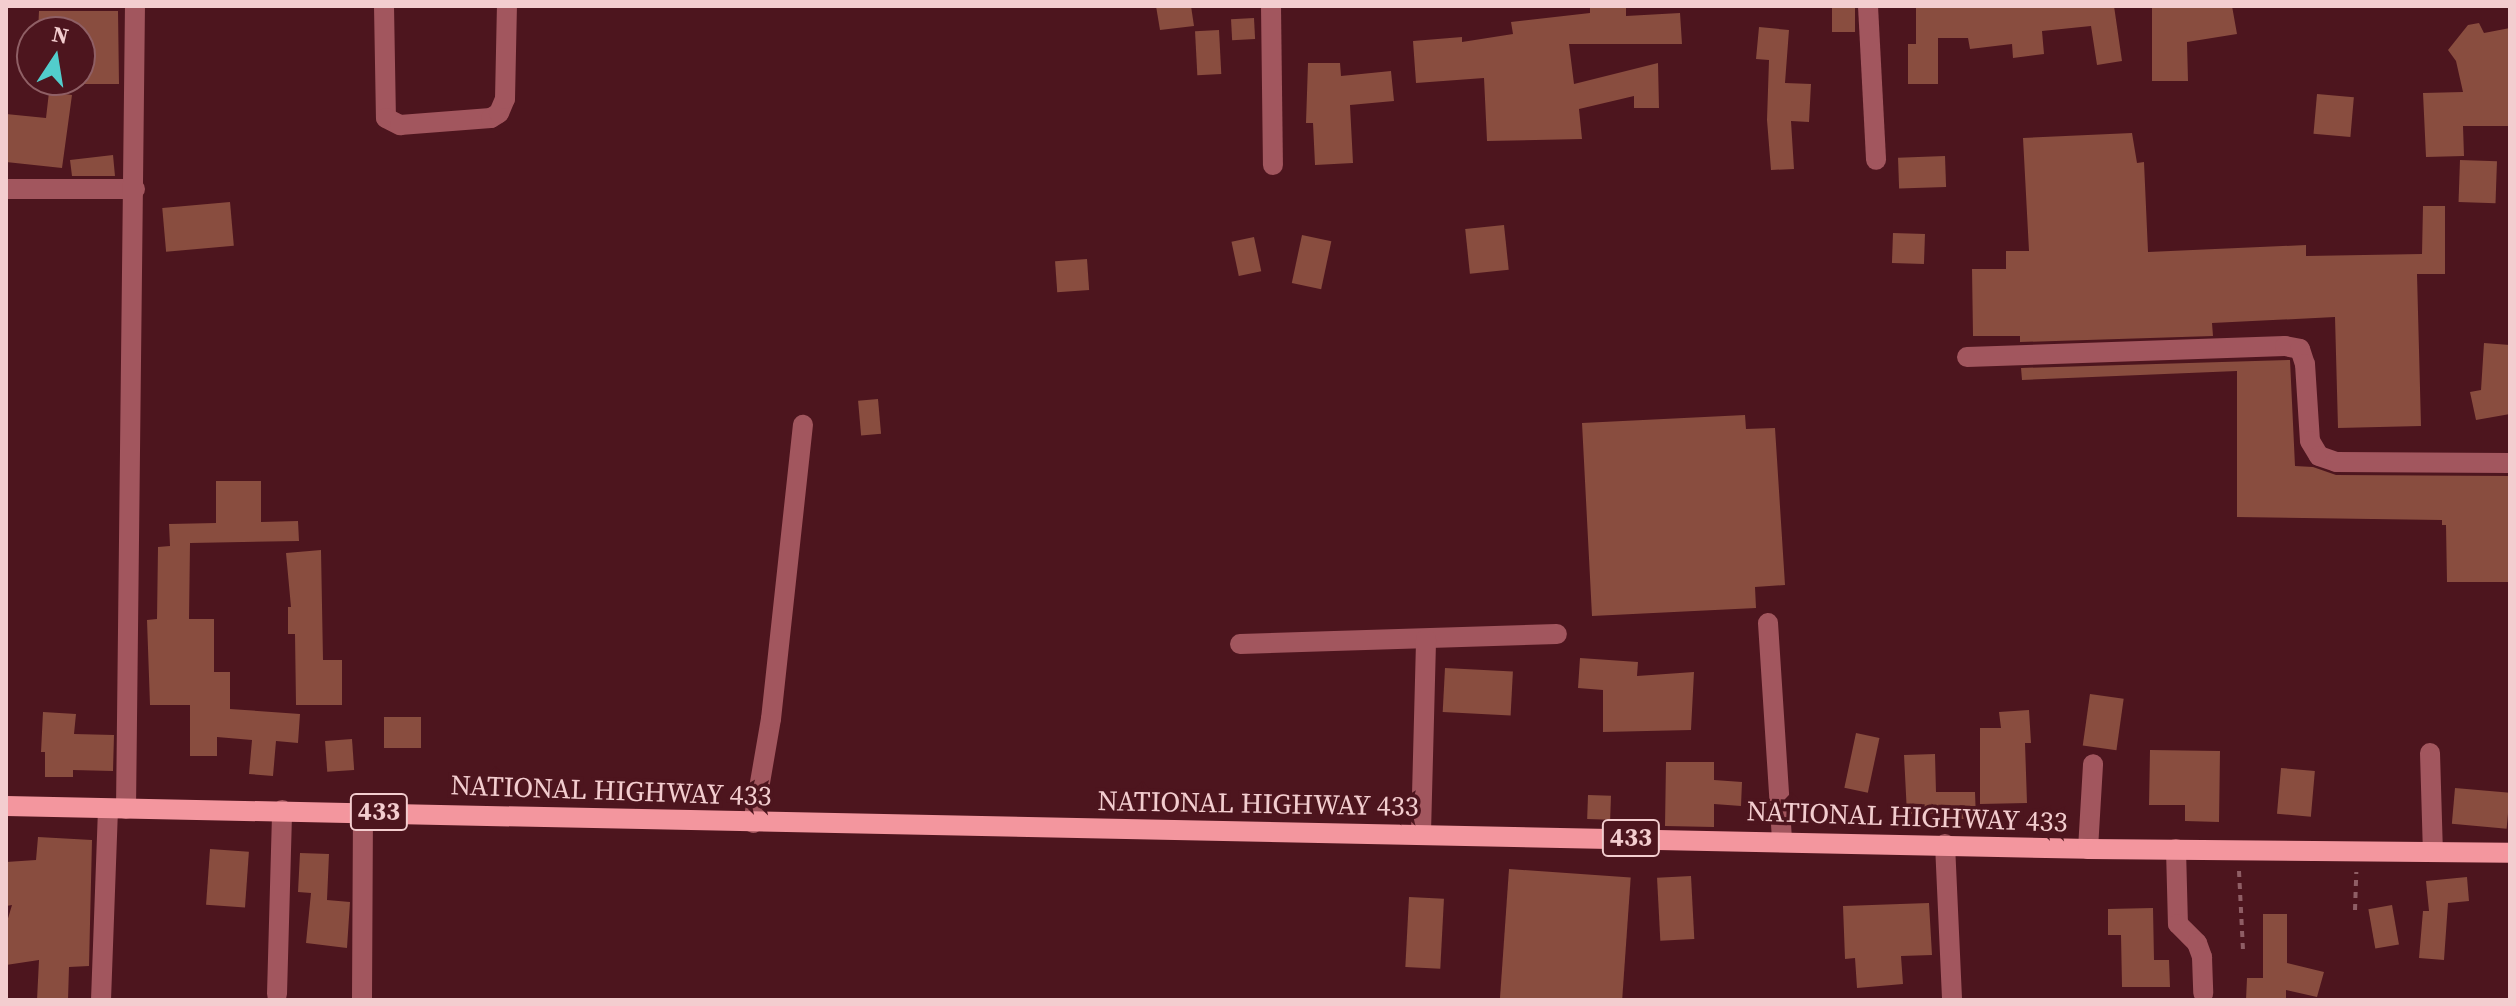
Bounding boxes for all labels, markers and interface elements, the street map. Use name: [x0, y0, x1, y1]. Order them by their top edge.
north arrow: [16, 16, 96, 96]
text: N: [50, 18, 72, 51]
street label: NATIONAL HIGHWAY 433: [450, 768, 772, 812]
street label: NATIONAL HIGHWAY 433: [1097, 783, 1419, 823]
road number: 433: [349, 790, 409, 834]
street label: NATIONAL HIGHWAY 433: [1746, 794, 2068, 838]
road number: 433: [1601, 816, 1661, 860]

